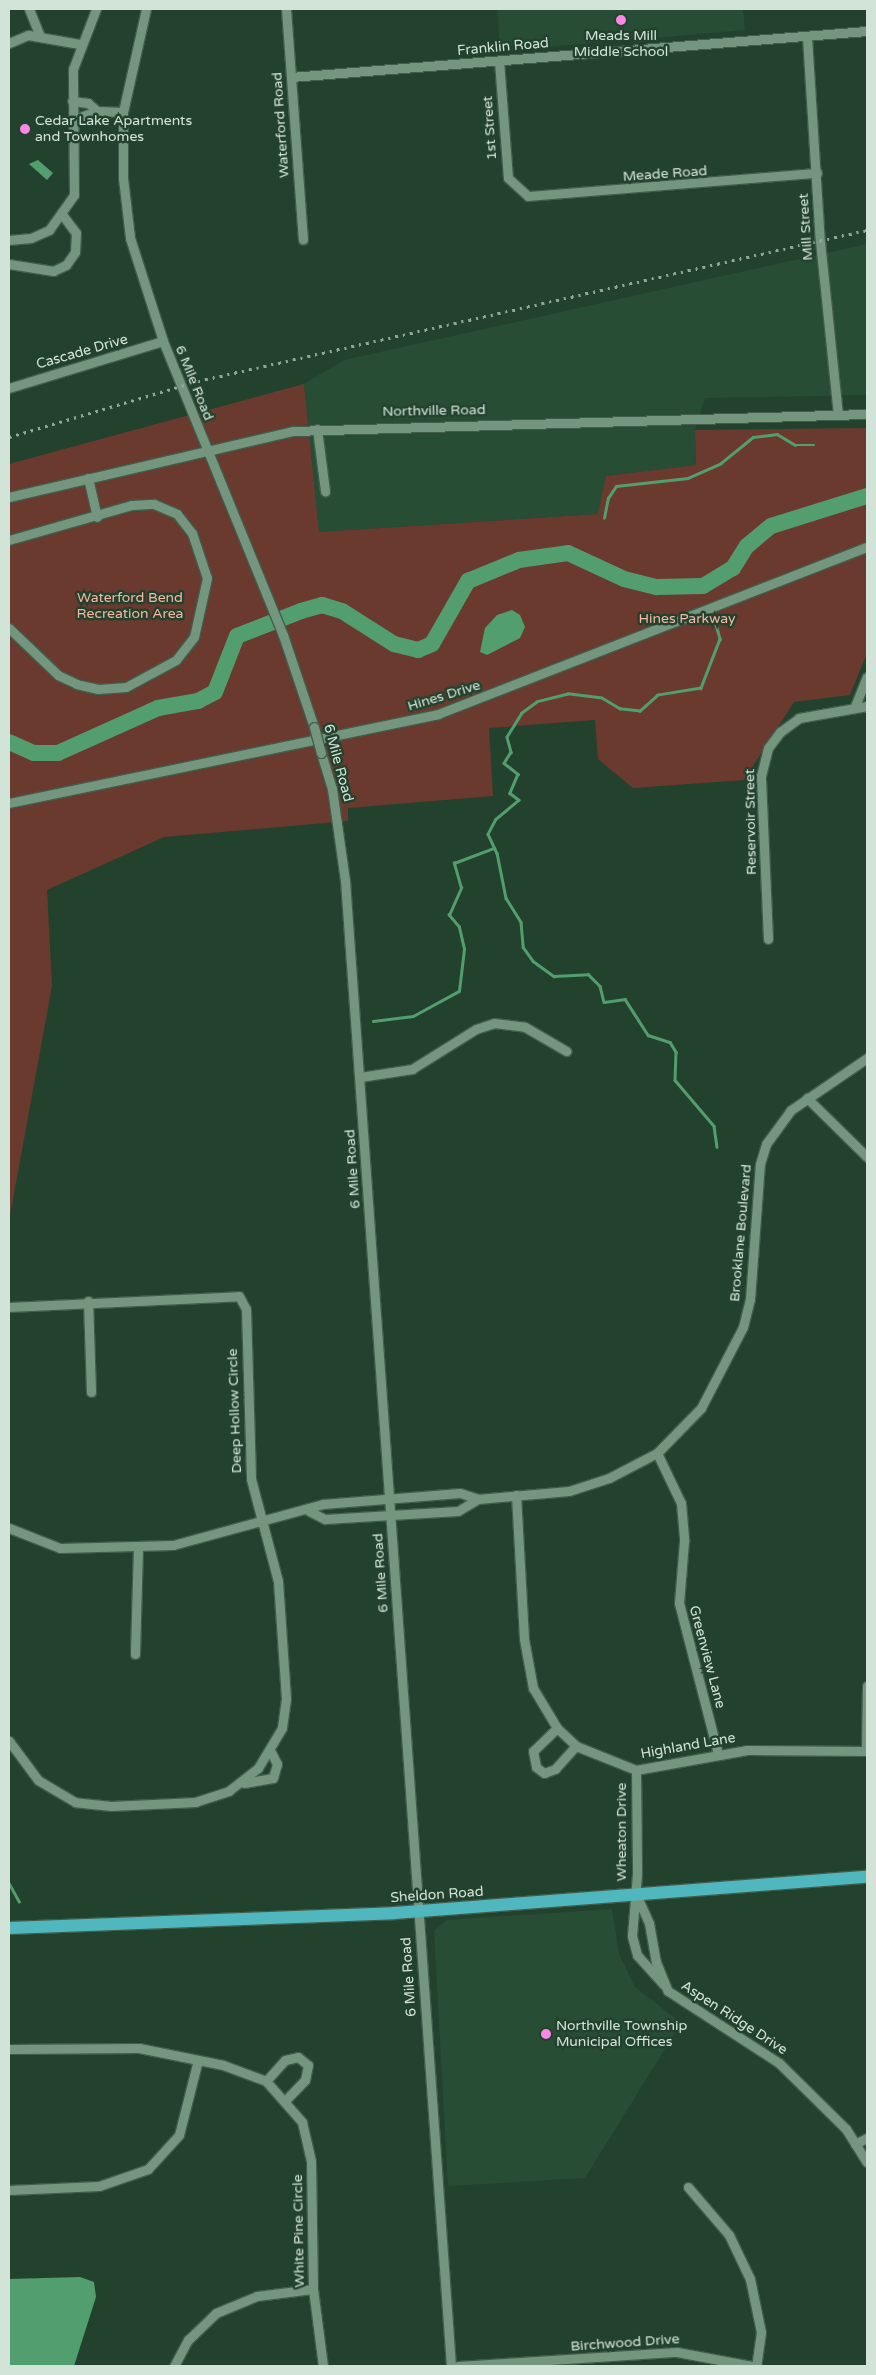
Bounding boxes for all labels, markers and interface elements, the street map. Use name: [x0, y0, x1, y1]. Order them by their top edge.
marker: Meads Mill Middle School: [615, 14, 627, 26]
place label: Meads Mill Middle School: [574, 28, 668, 60]
street label: Franklin Road: [457, 35, 549, 59]
street label: Waterford Road: [269, 71, 293, 179]
street label: 1st Street: [479, 95, 501, 161]
place label: Cedar Lake Apartments and Townhomes: [35, 113, 192, 146]
marker: Cedar Lake Apartments and Townhomes: [19, 123, 31, 135]
street label: Meade Road: [622, 163, 708, 185]
street label: Mill Street: [795, 193, 817, 261]
street label: Cascade Drive: [34, 331, 130, 373]
street label: 6 Mile Road: [171, 343, 217, 423]
street label: Northville Road: [382, 402, 486, 420]
park label: Waterford Bend Recreation Area: [77, 590, 183, 622]
park label: Hines Parkway: [639, 611, 735, 627]
street label: Hines Drive: [406, 677, 482, 715]
street label: 6 Mile Road: [320, 722, 356, 804]
street label: Reservoir Street: [742, 769, 760, 875]
street label: 6 Mile Road: [342, 1129, 364, 1209]
street label: Brooklane Boulevard: [727, 1164, 755, 1302]
street label: Deep Hollow Circle: [224, 1348, 246, 1474]
street label: 6 Mile Road: [370, 1533, 392, 1613]
street label: Greenview Lane: [685, 1604, 729, 1710]
street label: Highland Lane: [639, 1729, 737, 1763]
street label: Wheaton Drive: [614, 1783, 630, 1881]
street label: Sheldon Road: [390, 1883, 484, 1907]
street label: 6 Mile Road: [398, 1937, 420, 2017]
street label: Aspen Ridge Drive: [678, 1977, 790, 2059]
place label: Northville Township Municipal Offices: [556, 2018, 687, 2050]
marker: Northville Township Municipal Offices: [540, 2028, 552, 2040]
street label: White Pine Circle: [290, 2174, 308, 2288]
street label: Birchwood Drive: [570, 2331, 680, 2355]

